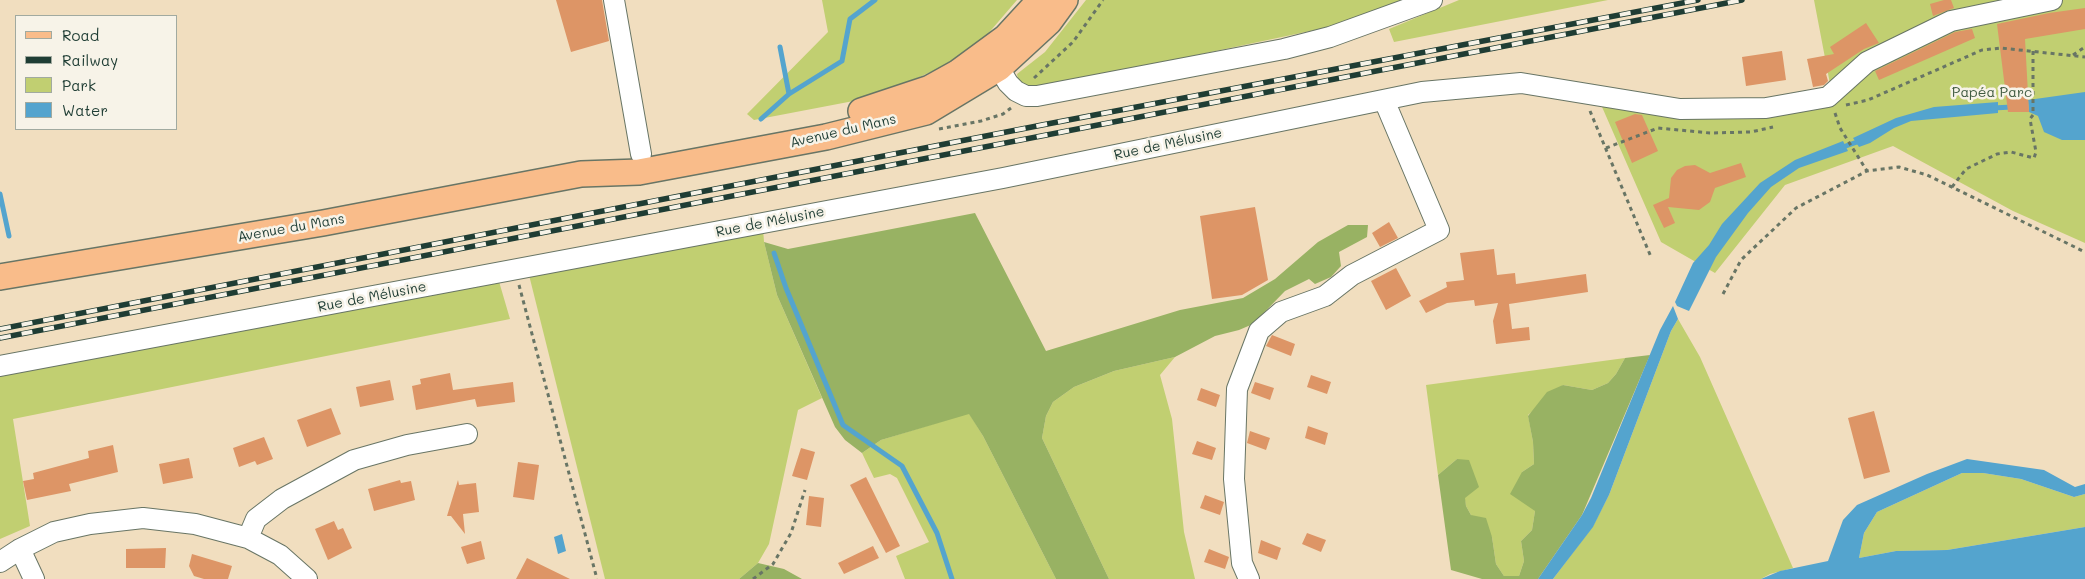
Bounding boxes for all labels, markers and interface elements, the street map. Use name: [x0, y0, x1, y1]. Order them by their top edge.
legend: [15, 15, 178, 130]
text: Road: [62, 25, 99, 45]
text: Railway: [62, 50, 118, 70]
text: Park: [62, 75, 96, 95]
park label: Papéa Parc: [1952, 85, 2032, 101]
text: Water: [62, 100, 108, 120]
street label: Avenue du Mans: [788, 111, 898, 151]
street label: Rue de Mélusine: [1112, 124, 1224, 164]
street label: Rue de Mélusine: [714, 203, 826, 241]
street label: Avenue du Mans: [236, 210, 346, 246]
street label: Rue de Mélusine: [316, 278, 428, 316]

